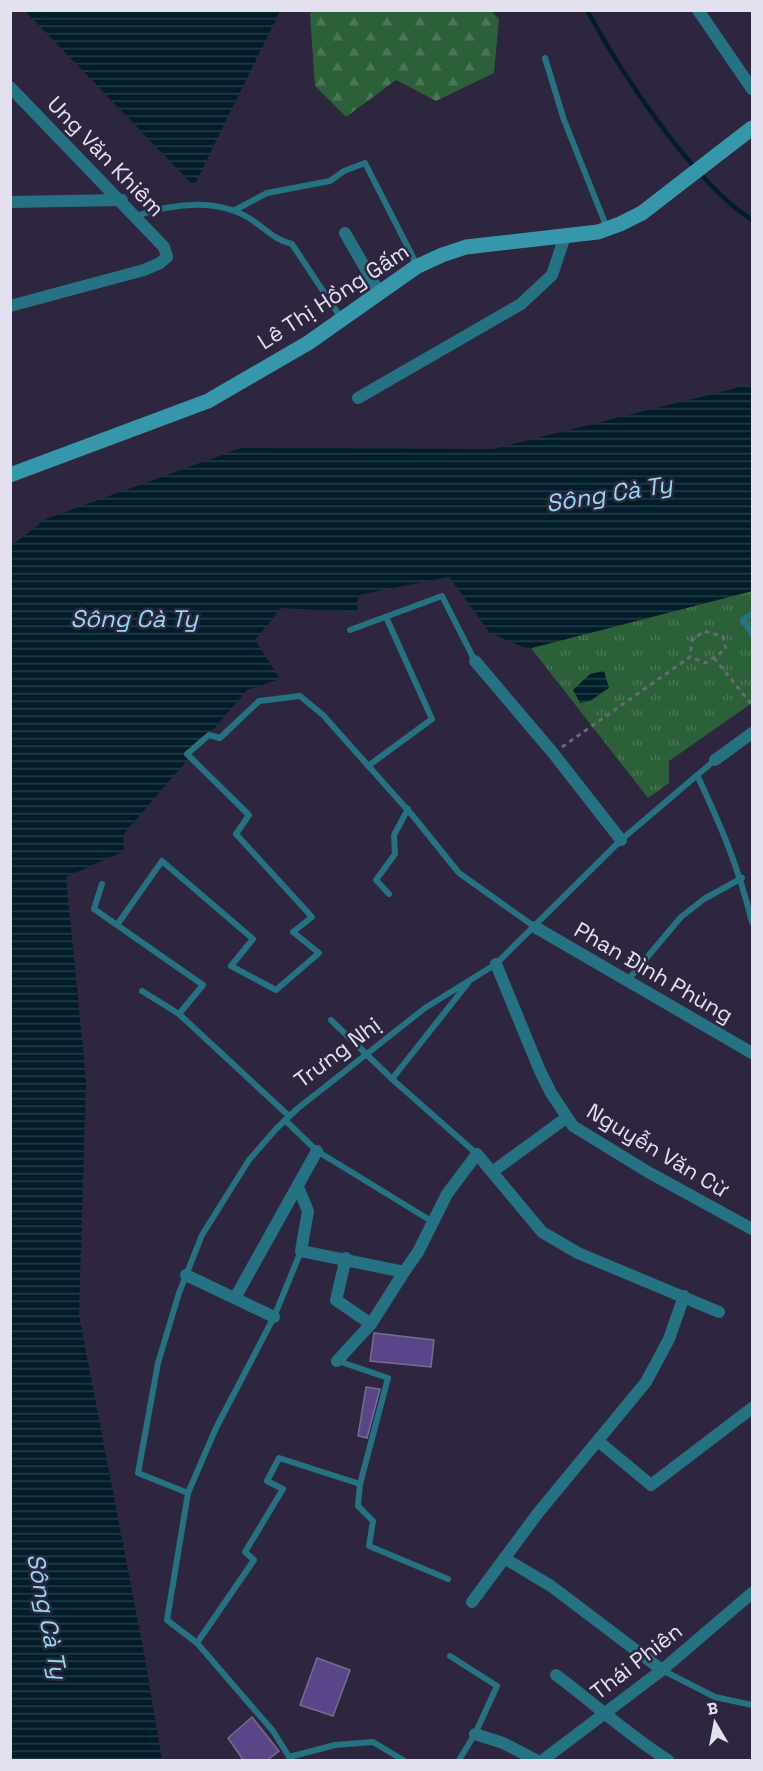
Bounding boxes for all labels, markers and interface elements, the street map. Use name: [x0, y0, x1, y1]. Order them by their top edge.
street label: Ung Văn Khiêm: [42, 90, 170, 222]
street label: Lê Thị Hồng Gấm: [252, 237, 414, 355]
water label: Sông Cà Ty: [544, 468, 676, 519]
water label: Sông Cà Ty: [70, 603, 199, 634]
street label: Phan Đình Phùng: [570, 915, 738, 1029]
street label: Trưng Nhị: [288, 1010, 386, 1094]
street label: Nguyễn Văn Cừ: [582, 1097, 735, 1204]
water label: Sông Cà Ty: [20, 1550, 75, 1683]
street label: Thái Phiên: [585, 1616, 687, 1706]
north arrow: [685, 1693, 745, 1753]
text: B: [705, 1697, 720, 1720]

